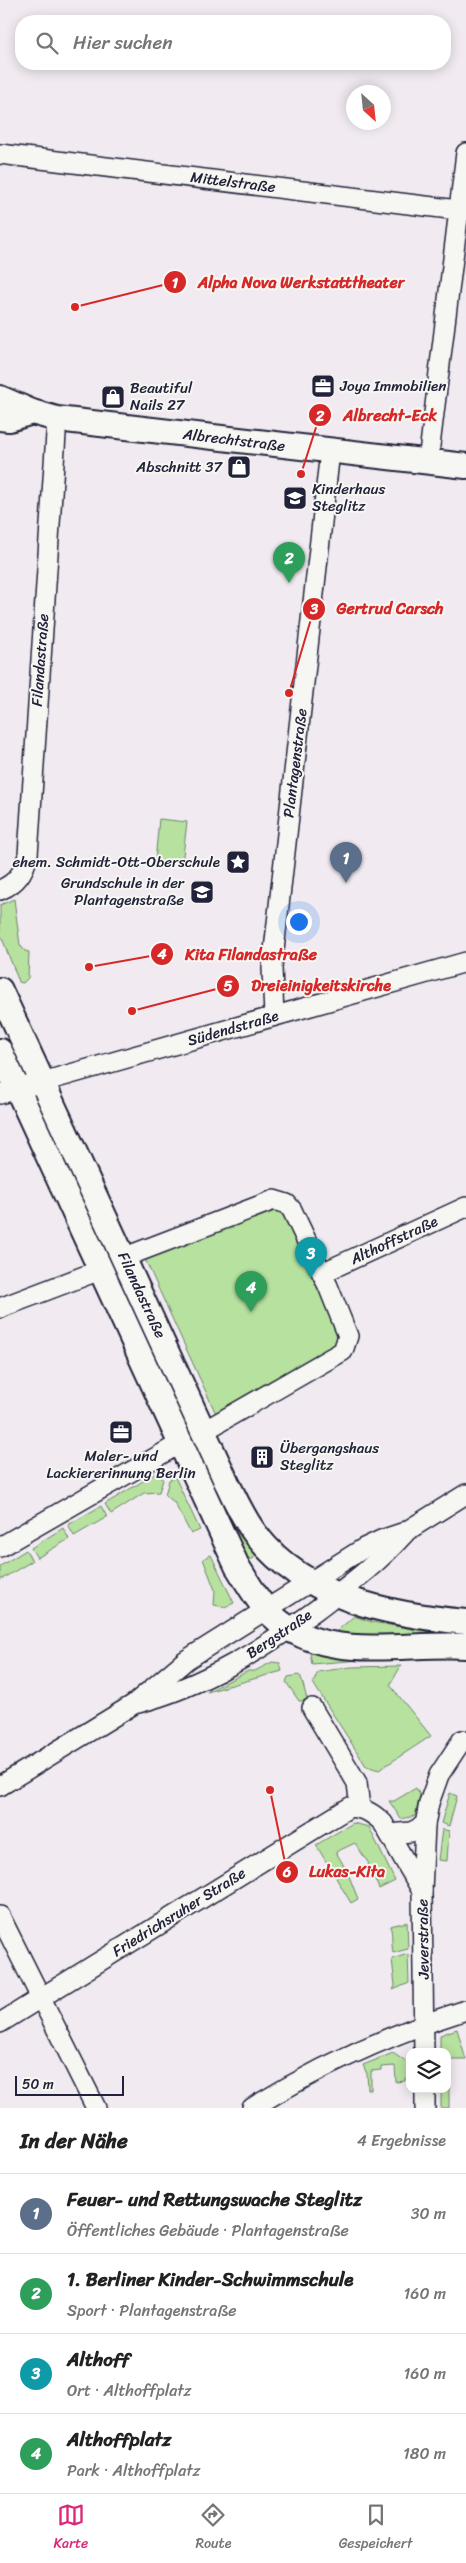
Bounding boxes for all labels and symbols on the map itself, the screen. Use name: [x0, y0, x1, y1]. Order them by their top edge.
north arrow: [346, 85, 391, 130]
street label: Mittelstraße: [189, 164, 277, 200]
callout: Alpha Nova Werkstatttheater: [163, 267, 414, 298]
text: Alpha Nova Werkstatttheater: [197, 268, 406, 297]
text: 1: [172, 270, 179, 296]
office icon: Joya Immobilien: [310, 373, 336, 399]
place label: Joya Immobilien: [339, 373, 446, 399]
place label: Beautiful Nails 27: [130, 375, 193, 418]
shop icon: Beautiful Nails 27: [100, 384, 126, 410]
callout: Albrecht-Eck: [308, 400, 447, 431]
text: Albrecht-Eck: [342, 401, 437, 430]
text: 2: [315, 403, 325, 429]
street label: Albrechtstraße: [181, 421, 287, 459]
place label: Abschnitt 37: [135, 454, 223, 480]
shop icon: Abschnitt 37: [226, 454, 252, 480]
place label: Kinderhaus Steglitz: [312, 476, 386, 519]
school or university icon: Kinderhaus Steglitz: [282, 485, 308, 511]
pin: 2: [273, 542, 305, 583]
callout: Gertrud Carsch: [302, 593, 454, 624]
text: Gertrud Carsch: [336, 594, 444, 623]
text: 3: [309, 596, 319, 622]
street label: Filandastraße: [24, 613, 56, 707]
street label: Plantagenstraße: [275, 707, 315, 819]
pin: 1: [330, 842, 362, 883]
place label: ehem. Schmidt-Ott-Oberschule: [12, 849, 220, 875]
place icon: ehem. Schmidt-Ott-Oberschule: [225, 849, 251, 875]
place label: Grundschule in der Plantagenstraße: [61, 870, 185, 913]
school or university icon: Grundschule in der Plantagenstraße: [189, 879, 215, 905]
your location: [286, 909, 312, 935]
callout: Kita Filandastraße: [150, 939, 327, 970]
text: Kita Filandastraße: [184, 940, 318, 969]
text: 4: [156, 941, 167, 967]
callout: Dreieinigkeitskirche: [216, 970, 401, 1001]
text: Dreieinigkeitskirche: [251, 971, 391, 1000]
text: 5: [223, 973, 233, 999]
street label: Südendstraße: [184, 1003, 282, 1053]
street label: Althoffstraße: [345, 1208, 442, 1272]
pin: 3: [295, 1237, 327, 1278]
street label: Filandastraße: [111, 1247, 174, 1343]
pin: 4: [235, 1271, 267, 1312]
office icon: Maler- und Lackiererinnung Berlin: [108, 1419, 134, 1445]
place label: Übergangshaus Steglitz: [280, 1435, 379, 1478]
place label: Maler- und Lackiererinnung Berlin: [46, 1443, 196, 1486]
building icon: Übergangshaus Steglitz: [249, 1444, 275, 1470]
street label: Bergstraße: [241, 1602, 317, 1666]
callout: Lukas-Kita: [274, 1856, 395, 1887]
text: Lukas-Kita: [309, 1857, 385, 1886]
text: 6: [282, 1859, 292, 1885]
street label: Friedrichsruher Straße: [107, 1860, 251, 1964]
street label: Jeverstraße: [409, 1898, 437, 1980]
scale bar: [15, 2073, 124, 2096]

